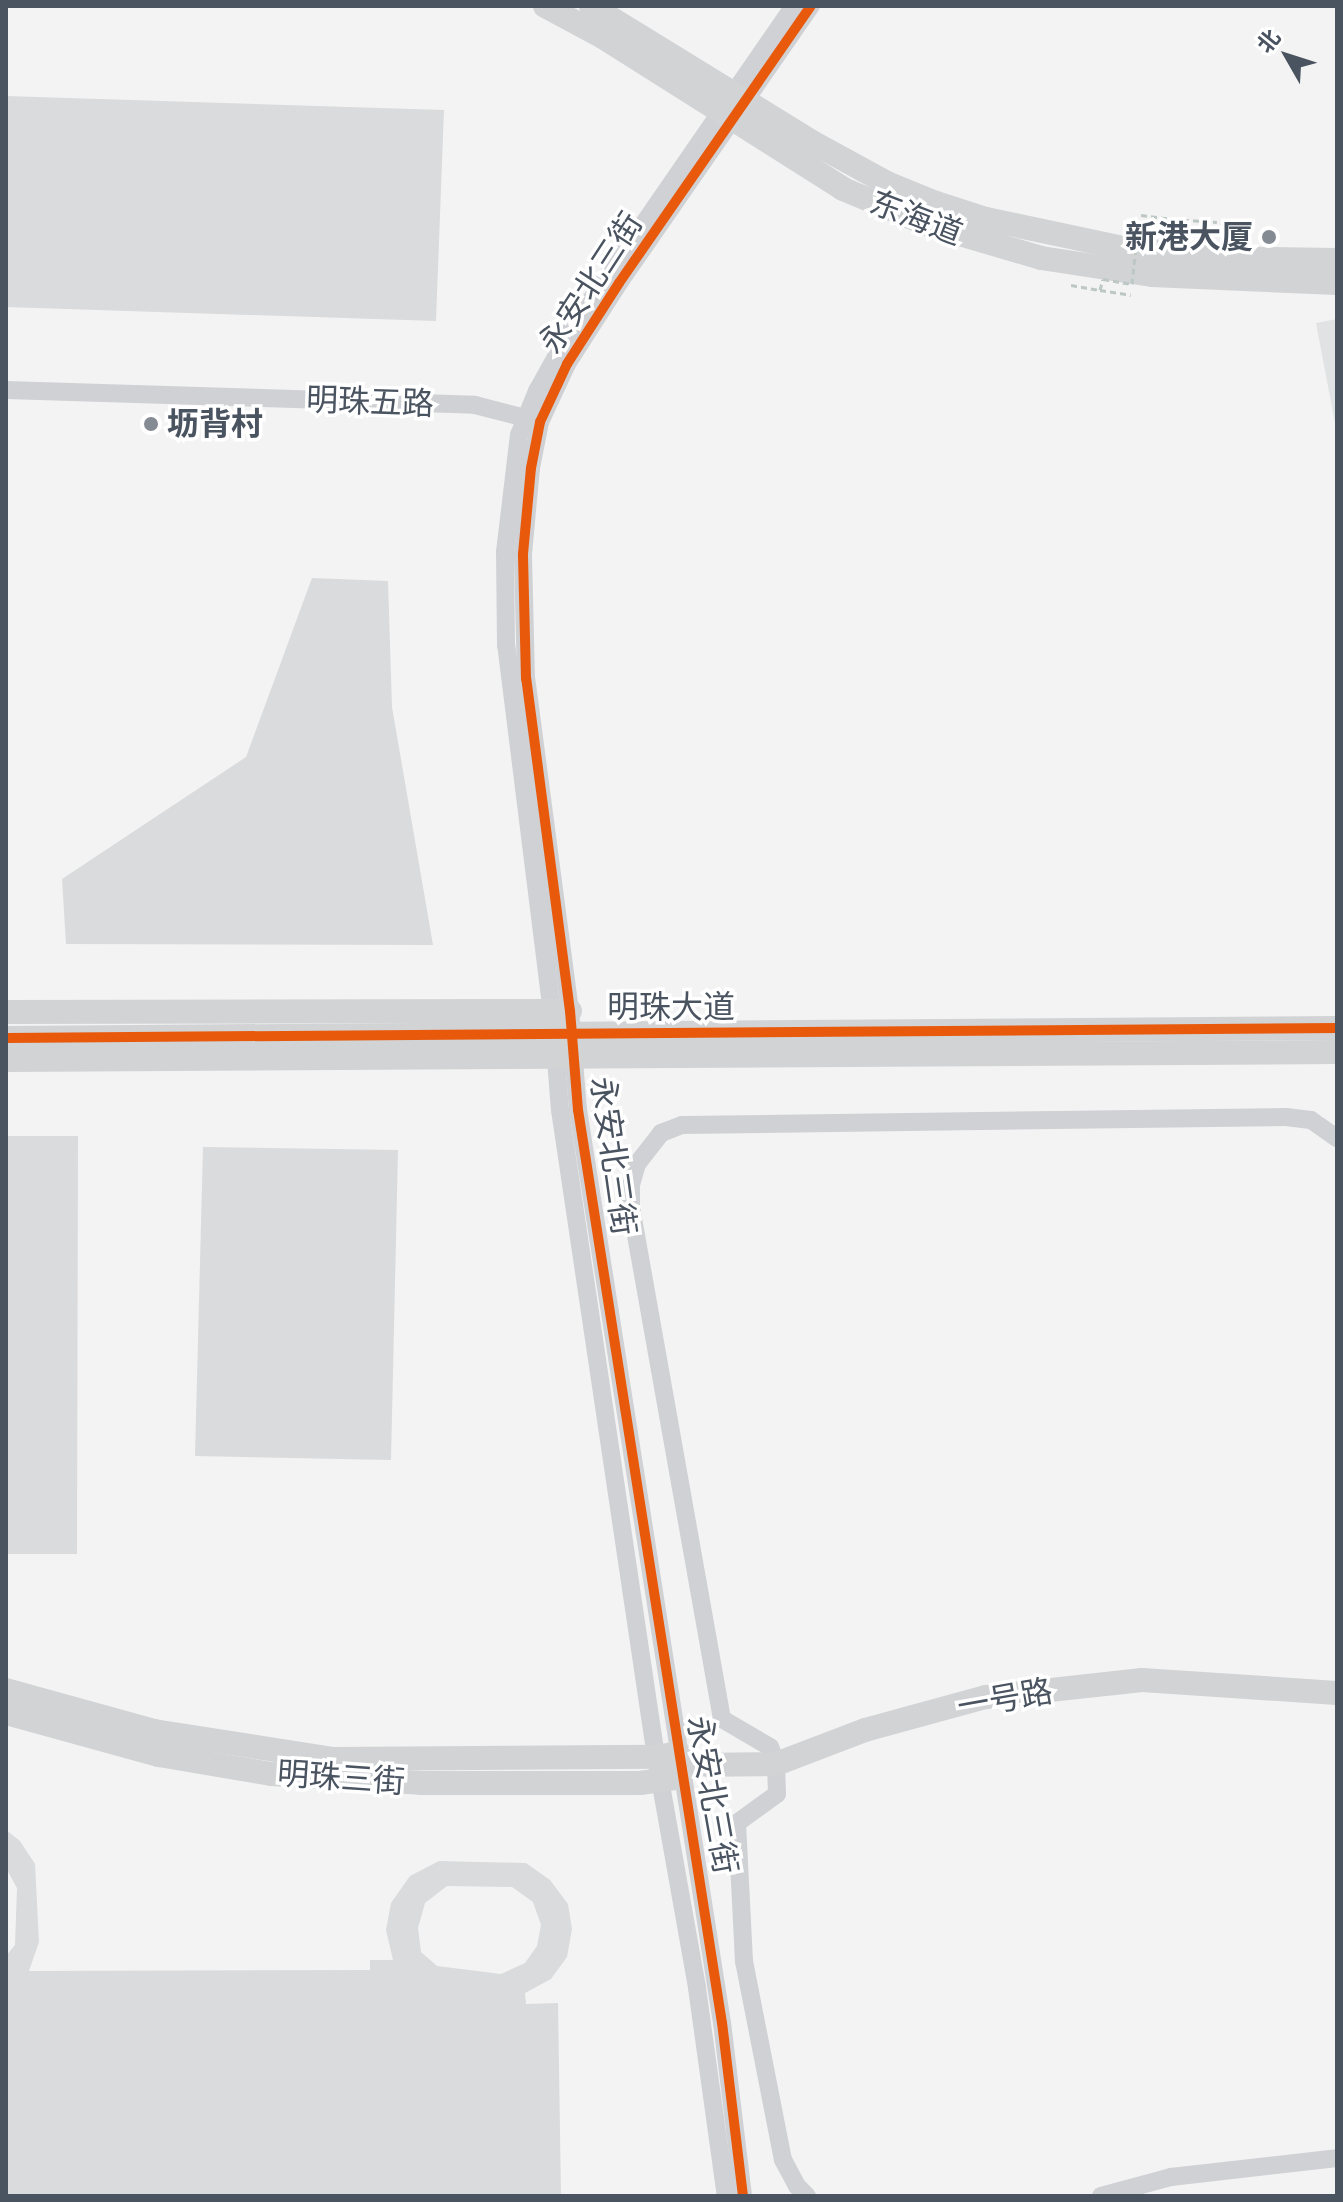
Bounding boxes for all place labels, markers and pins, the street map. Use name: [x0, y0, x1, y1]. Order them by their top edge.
place label: 新港大厦: [1125, 218, 1253, 256]
marker: 新港大厦: [1260, 228, 1278, 246]
place label: 坜背村: [167, 405, 263, 443]
marker: 坜背村: [142, 415, 160, 433]

